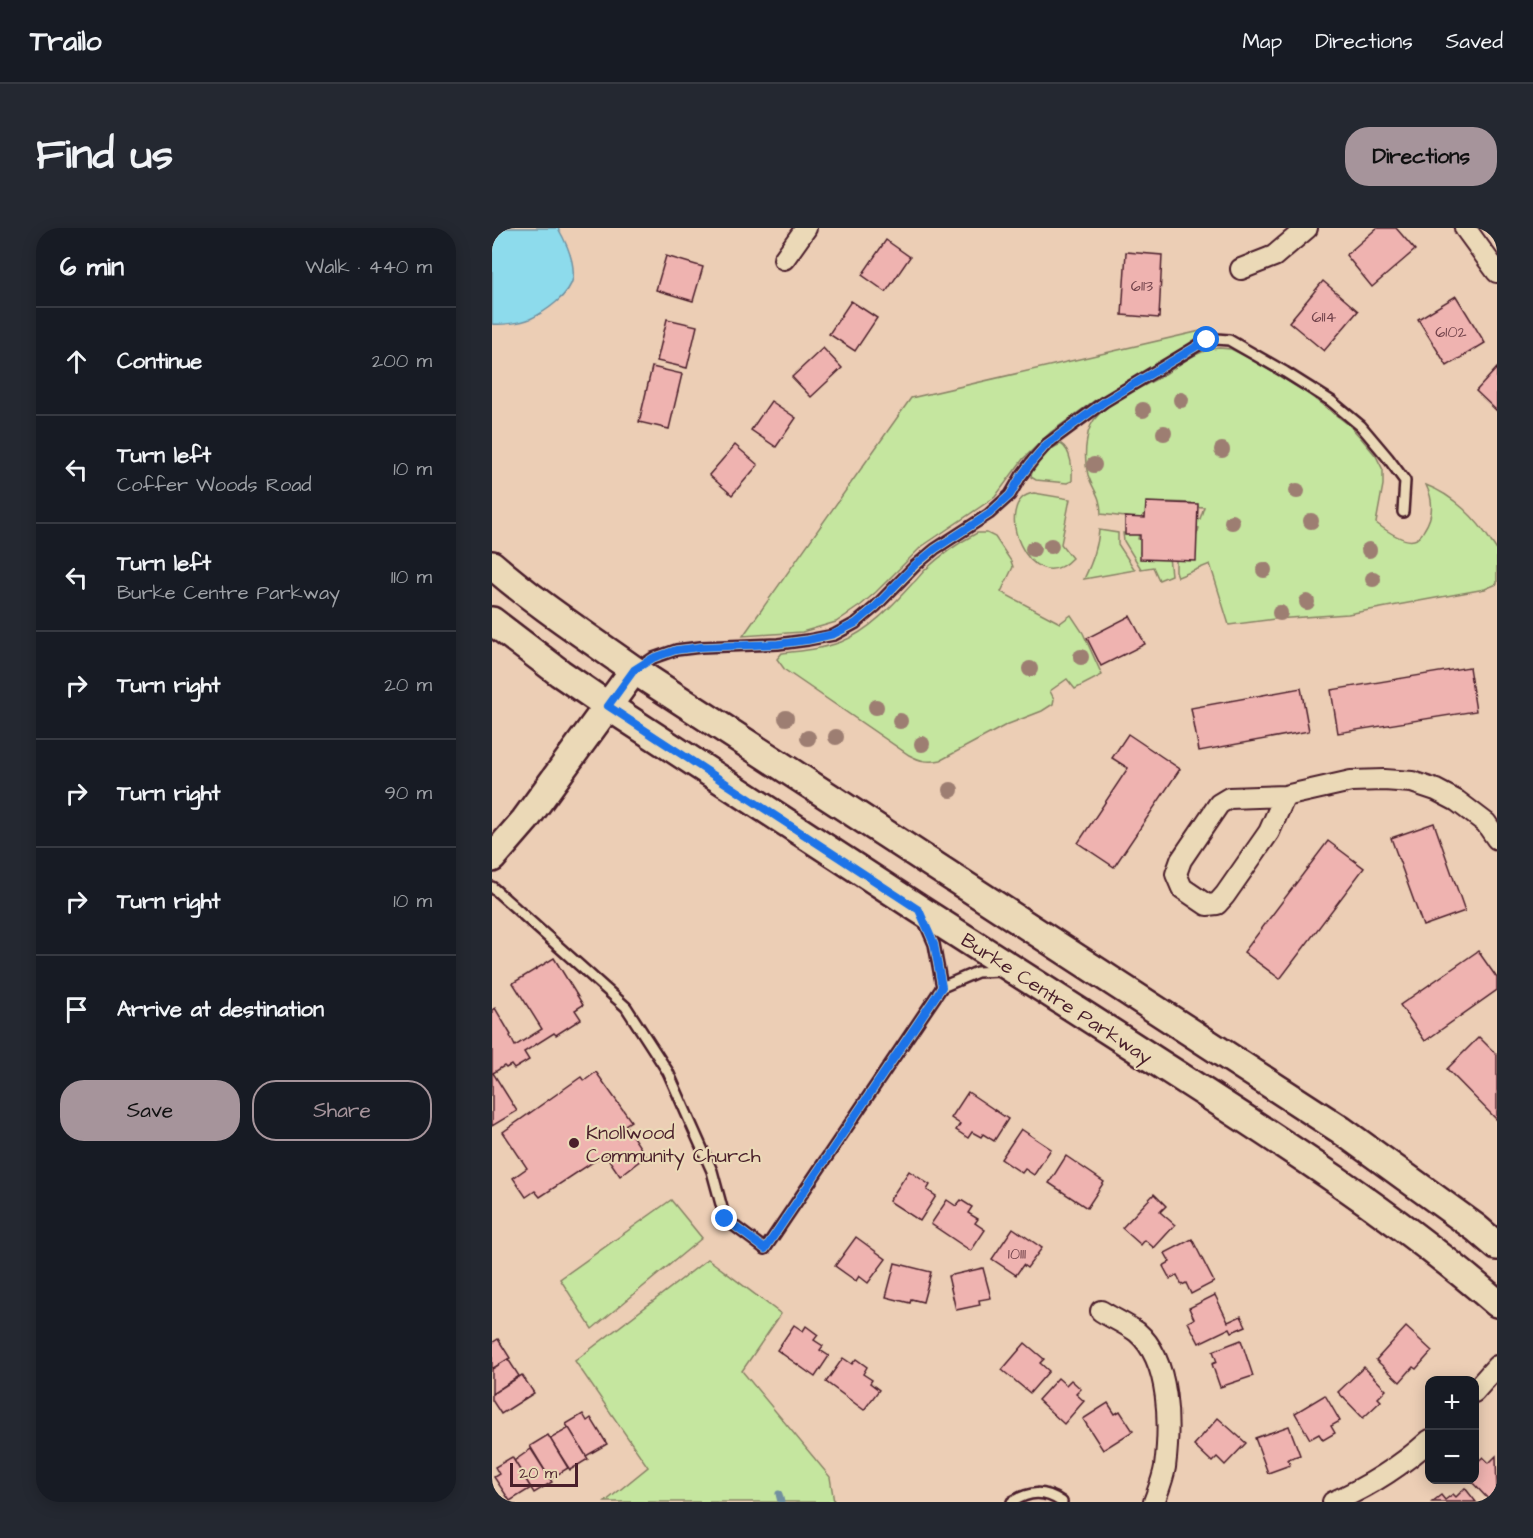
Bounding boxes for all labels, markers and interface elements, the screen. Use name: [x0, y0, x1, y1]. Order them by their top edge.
text: Trailo: [30, 22, 102, 61]
text: Map: [1242, 27, 1282, 56]
text: Directions: [1315, 27, 1413, 56]
text: Saved: [1446, 27, 1503, 56]
text: Find us: [36, 127, 173, 185]
button: Directions: [1345, 127, 1497, 186]
text: 6 min: [60, 249, 124, 285]
text: Walk · 440 m: [305, 253, 432, 281]
house number: 6113: [1131, 275, 1153, 297]
house number: 6114: [1311, 306, 1337, 328]
house number: 6102: [1435, 321, 1467, 343]
route start: [1193, 326, 1219, 352]
icon: ahead: [60, 345, 93, 378]
text: Continue: [117, 346, 202, 377]
text: 200 m: [372, 347, 432, 375]
text: Turn left: [117, 440, 211, 471]
icon: left: [60, 453, 93, 486]
text: 10 m: [393, 455, 432, 483]
text: Coffer Woods Road: [117, 471, 312, 499]
text: Turn left: [117, 548, 211, 579]
icon: left: [60, 561, 93, 594]
text: 110 m: [391, 563, 432, 591]
text: Burke Centre Parkway: [117, 579, 340, 607]
icon: right: [60, 669, 93, 702]
text: Turn right: [117, 670, 220, 701]
text: 20 m: [384, 671, 432, 699]
icon: right: [60, 777, 93, 810]
text: Turn right: [117, 778, 220, 809]
text: 90 m: [384, 779, 432, 807]
icon: right: [60, 885, 93, 918]
text: Turn right: [117, 886, 220, 917]
text: 10 m: [393, 887, 432, 915]
street label: Burke Centre Parkway: [955, 926, 1158, 1072]
icon: arrive: [60, 993, 93, 1026]
text: Arrive at destination: [117, 994, 324, 1025]
button: Save: [60, 1080, 240, 1141]
button: Share: [252, 1080, 432, 1141]
place label: Knollwood Community Church: [586, 1119, 761, 1171]
marker: Knollwood Community Church: [567, 1136, 581, 1150]
route end: [711, 1205, 737, 1231]
house number: 10111: [1008, 1243, 1026, 1265]
map controls: [1425, 1376, 1479, 1484]
button: +: [1425, 1376, 1479, 1430]
button: −: [1425, 1430, 1479, 1484]
scale bar: [510, 1460, 578, 1488]
text: 20 m: [519, 1462, 557, 1484]

